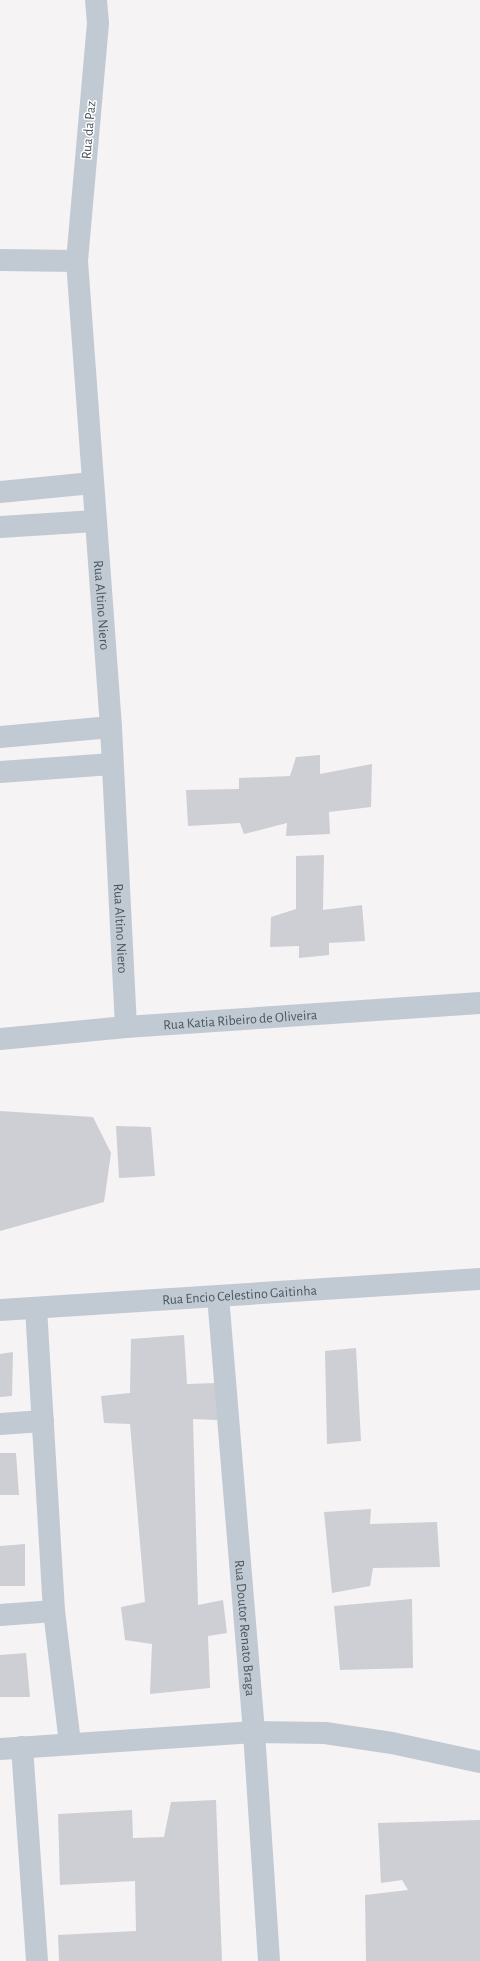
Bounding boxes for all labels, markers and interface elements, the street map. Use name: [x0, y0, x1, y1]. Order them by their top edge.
street label: Rua da Paz: [79, 100, 99, 160]
street label: Rua Altino Niero: [91, 560, 111, 651]
street label: Rua Altino Niero: [111, 883, 129, 974]
street label: Rua Katia Ribeiro de Oliveira: [163, 1008, 318, 1032]
street label: Rua Encio Celestino Gaitinha: [162, 1284, 318, 1308]
street label: Rua Doutor Renato Braga: [232, 1559, 257, 1697]

